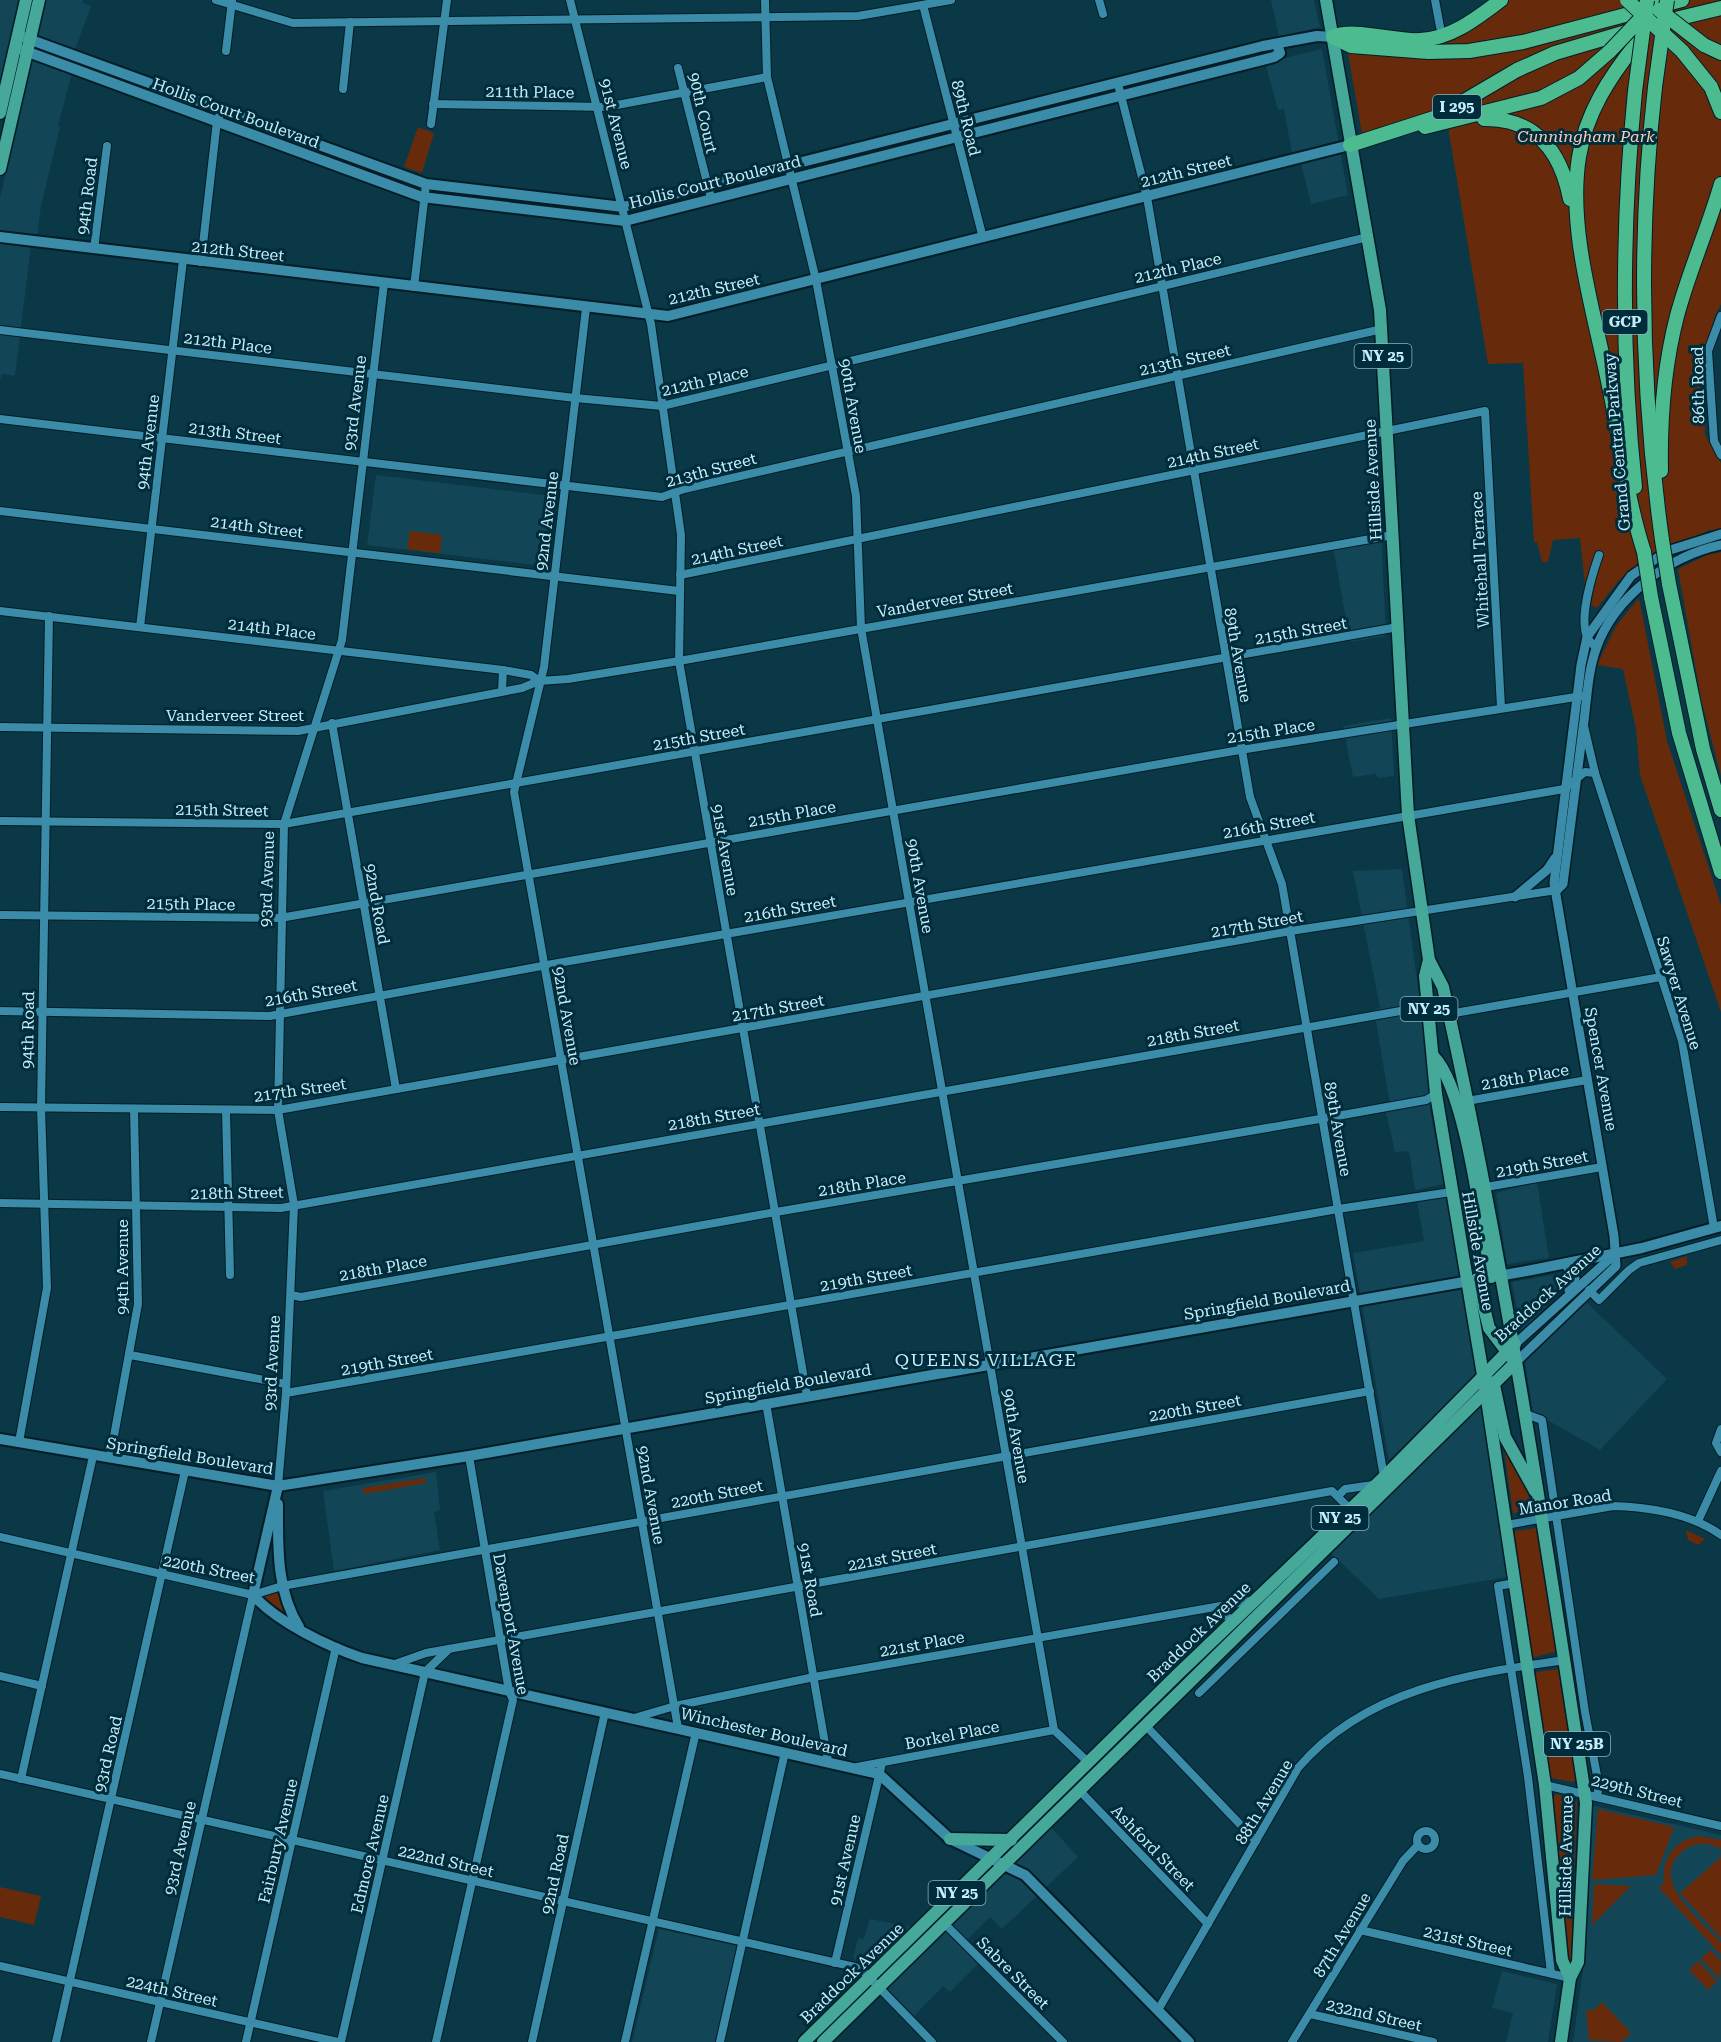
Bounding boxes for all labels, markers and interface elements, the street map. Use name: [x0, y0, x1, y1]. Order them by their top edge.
street label: 90th Court: [684, 71, 722, 155]
street label: Hollis Court Boulevard: [150, 74, 322, 152]
street label: 91st Avenue: [596, 77, 637, 172]
street label: 89th Road: [947, 78, 985, 158]
street label: 211th Place: [486, 82, 575, 102]
road number: I 295: [1433, 95, 1481, 119]
park label: Cunningham Park: [1517, 127, 1655, 146]
street label: Hollis Court Boulevard: [627, 151, 803, 213]
street label: 212th Street: [1139, 151, 1234, 191]
street label: 94th Road: [73, 156, 101, 236]
street label: 212th Street: [191, 237, 285, 265]
street label: 212th Place: [1133, 249, 1224, 287]
street label: 212th Street: [666, 269, 762, 309]
road number: GCP: [1602, 310, 1648, 334]
street label: 212th Place: [183, 328, 273, 358]
street label: 213th Street: [1137, 340, 1233, 380]
road number: NY 25: [1354, 344, 1412, 368]
street label: 86th Road: [1688, 346, 1708, 424]
street label: Grand Central Parkway: [1600, 352, 1634, 532]
street label: 93rd Avenue: [340, 354, 370, 452]
street label: 90th Avenue: [835, 357, 871, 455]
street label: 212th Place: [660, 362, 751, 400]
street label: 94th Avenue: [133, 393, 163, 491]
street label: 213th Street: [188, 418, 282, 448]
street label: Hillside Avenue: [1360, 419, 1386, 541]
street label: 214th Street: [1165, 434, 1261, 472]
street label: 213th Street: [664, 449, 758, 491]
street label: 92nd Avenue: [531, 470, 563, 572]
street label: Whitehall Terrace: [1467, 491, 1493, 629]
street label: 214th Street: [210, 512, 304, 542]
street label: 214th Street: [689, 531, 785, 569]
street label: Vanderveer Street: [875, 579, 1015, 621]
street label: 89th Avenue: [1220, 606, 1256, 704]
street label: 214th Place: [227, 614, 317, 644]
street label: 215th Street: [1253, 614, 1349, 648]
street label: Vanderveer Street: [166, 706, 304, 725]
street label: 215th Place: [1226, 715, 1316, 747]
street label: 215th Street: [651, 720, 747, 754]
street label: 215th Place: [747, 797, 837, 831]
street label: 215th Street: [175, 800, 269, 820]
street label: 91st Avenue: [708, 803, 742, 898]
street label: 216th Street: [1221, 808, 1317, 842]
street label: 93rd Avenue: [256, 830, 278, 927]
street label: 90th Avenue: [902, 837, 938, 935]
street label: 92nd Road: [361, 862, 393, 946]
street label: 216th Street: [742, 892, 838, 926]
street label: 215th Place: [147, 894, 236, 914]
street label: 217th Street: [1209, 907, 1305, 941]
street label: Sawyer Avenue: [1653, 934, 1705, 1052]
street label: 92nd Avenue: [549, 965, 585, 1067]
street label: 216th Street: [263, 976, 359, 1010]
street label: 94th Road: [18, 991, 38, 1069]
street label: 217th Street: [730, 991, 826, 1025]
road number: NY 25: [1400, 997, 1458, 1021]
street label: Spencer Avenue: [1581, 1006, 1621, 1133]
street label: 218th Street: [1145, 1016, 1241, 1050]
street label: 218th Place: [1480, 1060, 1570, 1094]
street label: 217th Street: [253, 1074, 347, 1106]
street label: 89th Avenue: [1320, 1080, 1356, 1178]
street label: 218th Street: [666, 1100, 762, 1134]
street label: 219th Street: [1494, 1147, 1590, 1181]
street label: 218th Place: [817, 1168, 907, 1200]
street label: 218th Street: [190, 1183, 284, 1203]
street label: Hillside Avenue: [1458, 1190, 1498, 1313]
street label: 94th Avenue: [113, 1219, 132, 1315]
street label: Braddock Avenue: [1491, 1240, 1605, 1346]
street label: 218th Place: [338, 1251, 428, 1285]
street label: 219th Street: [818, 1261, 914, 1295]
street label: Springfield Boulevard: [1182, 1276, 1352, 1324]
street label: 93rd Avenue: [260, 1314, 284, 1411]
street label: 219th Street: [339, 1345, 435, 1379]
district label: QUEENS VILLAGE: [895, 1349, 1077, 1370]
street label: Springfield Boulevard: [703, 1360, 873, 1408]
street label: 90th Avenue: [998, 1387, 1034, 1485]
street label: 220th Street: [1147, 1391, 1243, 1425]
street label: Springfield Boulevard: [105, 1433, 275, 1479]
street label: 92nd Avenue: [633, 1444, 669, 1546]
street label: 220th Street: [669, 1476, 765, 1512]
street label: Manor Road: [1517, 1485, 1613, 1519]
road number: NY 25: [1312, 1506, 1368, 1530]
street label: 221st Street: [846, 1539, 938, 1575]
street label: 91st Road: [794, 1541, 826, 1619]
street label: 220th Street: [161, 1551, 257, 1587]
street label: Davenport Avenue: [489, 1552, 533, 1696]
street label: Braddock Avenue: [1143, 1578, 1255, 1686]
street label: 221st Place: [878, 1627, 966, 1661]
street label: Winchester Boulevard: [679, 1704, 849, 1760]
street label: 93rd Road: [90, 1714, 126, 1794]
street label: Borkel Place: [903, 1716, 1001, 1753]
road number: NY 25B: [1544, 1732, 1610, 1756]
street label: 88th Avenue: [1231, 1756, 1297, 1848]
street label: 229th Street: [1590, 1771, 1685, 1811]
street label: Fairbury Avenue: [254, 1777, 302, 1905]
street label: Edmore Avenue: [347, 1792, 393, 1915]
street label: Hillside Avenue: [1555, 1795, 1577, 1917]
street label: 93rd Avenue: [160, 1799, 200, 1897]
street label: Ashford Street: [1107, 1801, 1199, 1895]
street label: 91st Avenue: [825, 1812, 865, 1907]
street label: 92nd Road: [537, 1832, 573, 1916]
street label: 222nd Street: [396, 1841, 496, 1881]
road number: NY 25: [928, 1881, 986, 1905]
street label: 87th Avenue: [1309, 1889, 1375, 1981]
street label: Braddock Avenue: [796, 1919, 908, 2027]
street label: 231st Street: [1422, 1922, 1514, 1960]
street label: Sabre Street: [973, 1933, 1053, 2013]
street label: 224th Street: [124, 1971, 220, 2011]
street label: 232nd Street: [1324, 1995, 1424, 2035]

